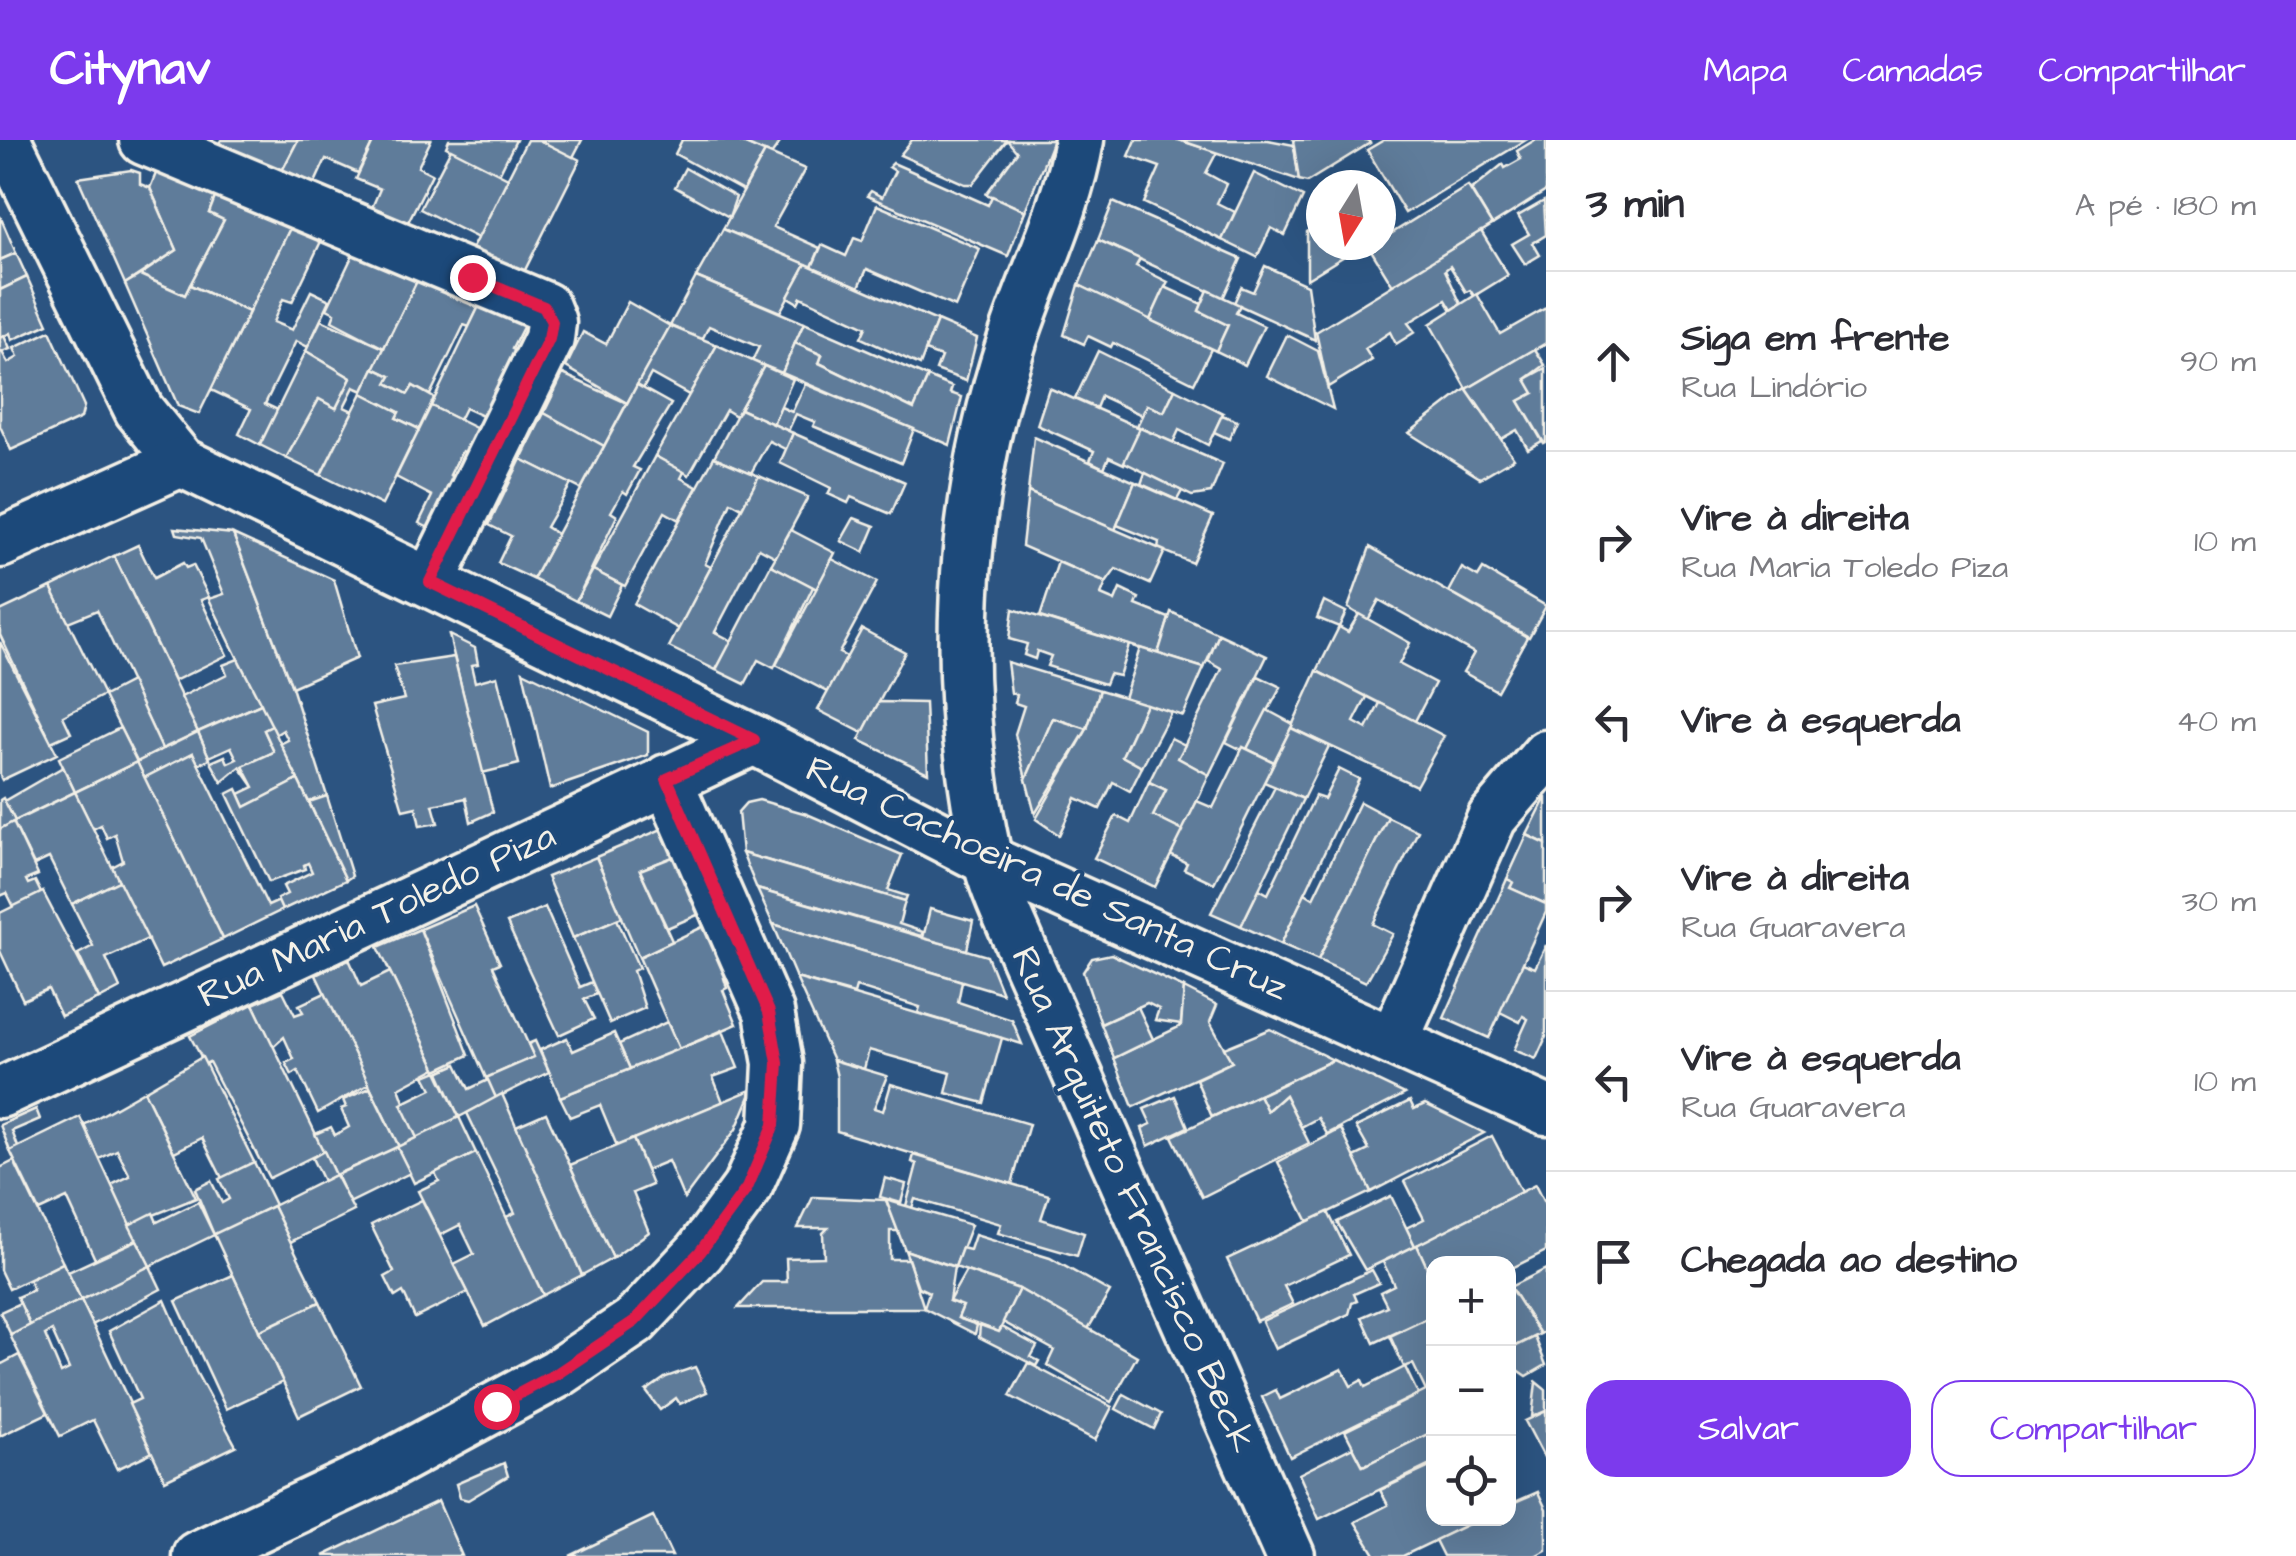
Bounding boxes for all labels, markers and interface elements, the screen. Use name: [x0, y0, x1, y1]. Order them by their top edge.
text: Citynav: [50, 37, 210, 103]
text: Mapa: [1703, 46, 1787, 95]
text: Camadas: [1842, 46, 1983, 95]
text: Compartilhar: [2038, 46, 2246, 95]
north arrow: [1306, 170, 1396, 260]
text: 3 min: [1586, 176, 1684, 234]
text: A pé · 180 m: [2075, 183, 2256, 228]
route end: [450, 255, 496, 301]
text: Siga em frente: [1681, 313, 1950, 365]
icon: ahead: [1586, 334, 1641, 389]
text: 90 m: [2180, 339, 2256, 384]
text: Rua Lindório: [1681, 365, 1867, 410]
text: Vire à direita: [1681, 493, 1909, 545]
icon: right: [1586, 514, 1641, 569]
text: 10 m: [2194, 519, 2256, 564]
text: Rua Maria Toledo Piza: [1681, 545, 2008, 590]
icon: left: [1586, 694, 1641, 749]
text: Vire à esquerda: [1681, 695, 1961, 747]
text: 40 m: [2176, 699, 2256, 744]
street label: Rua Cachoeira de Santa Cruz: [797, 744, 1297, 1014]
street label: Rua Maria Toledo Piza: [190, 810, 564, 1022]
text: Vire à direita: [1681, 853, 1909, 905]
icon: right: [1586, 874, 1641, 929]
text: 30 m: [2182, 879, 2256, 924]
text: Rua Guaravera: [1681, 905, 1906, 950]
street label: Rua Arquiteto Francisco Beck: [998, 939, 1268, 1461]
text: Vire à esquerda: [1681, 1033, 1961, 1085]
icon: left: [1586, 1054, 1641, 1109]
text: 10 m: [2194, 1059, 2256, 1104]
text: Rua Guaravera: [1681, 1085, 1906, 1130]
icon: arrive: [1586, 1234, 1641, 1289]
text: Chegada ao destino: [1681, 1235, 2017, 1287]
map controls: [1426, 1256, 1516, 1526]
button: +: [1426, 1256, 1516, 1346]
button: −: [1426, 1346, 1516, 1436]
button: Salvar: [1586, 1380, 1911, 1477]
button: Compartilhar: [1931, 1380, 2256, 1477]
route start: [474, 1384, 520, 1430]
button: locate: [1426, 1436, 1516, 1526]

